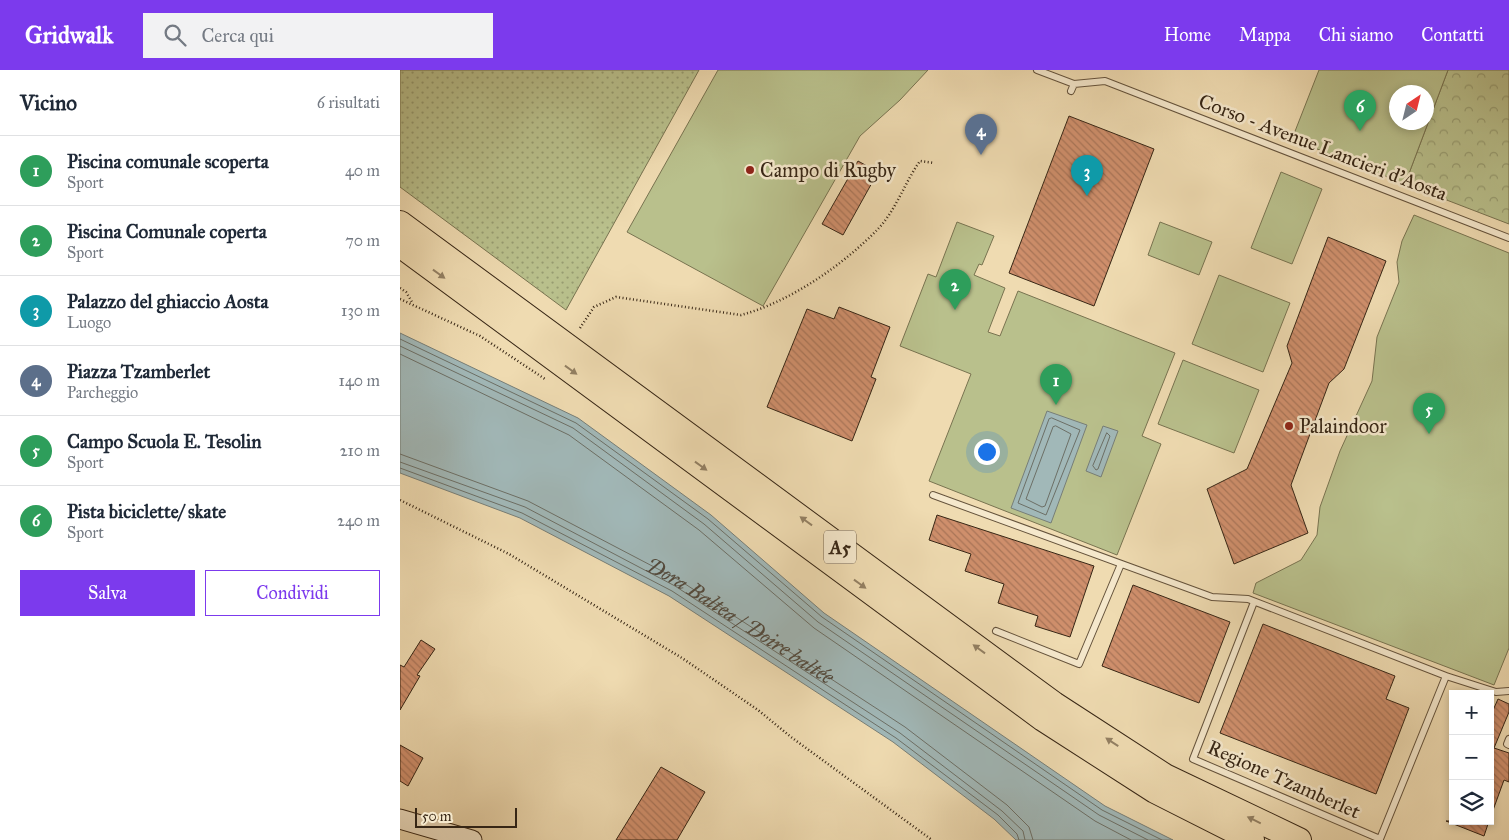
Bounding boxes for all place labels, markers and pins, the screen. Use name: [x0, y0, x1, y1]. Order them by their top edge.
pin: 6: [1344, 90, 1376, 131]
pin: 4: [965, 114, 997, 155]
pin: 3: [1071, 155, 1103, 196]
place label: Campo di Rugby: [760, 158, 897, 183]
marker: Campo di Rugby: [744, 164, 756, 176]
pin: 2: [939, 269, 971, 310]
pin: 1: [1040, 364, 1072, 405]
pin: 5: [1413, 393, 1445, 434]
place label: Palaindoor: [1299, 414, 1387, 438]
marker: Palaindoor: [1283, 420, 1295, 432]

